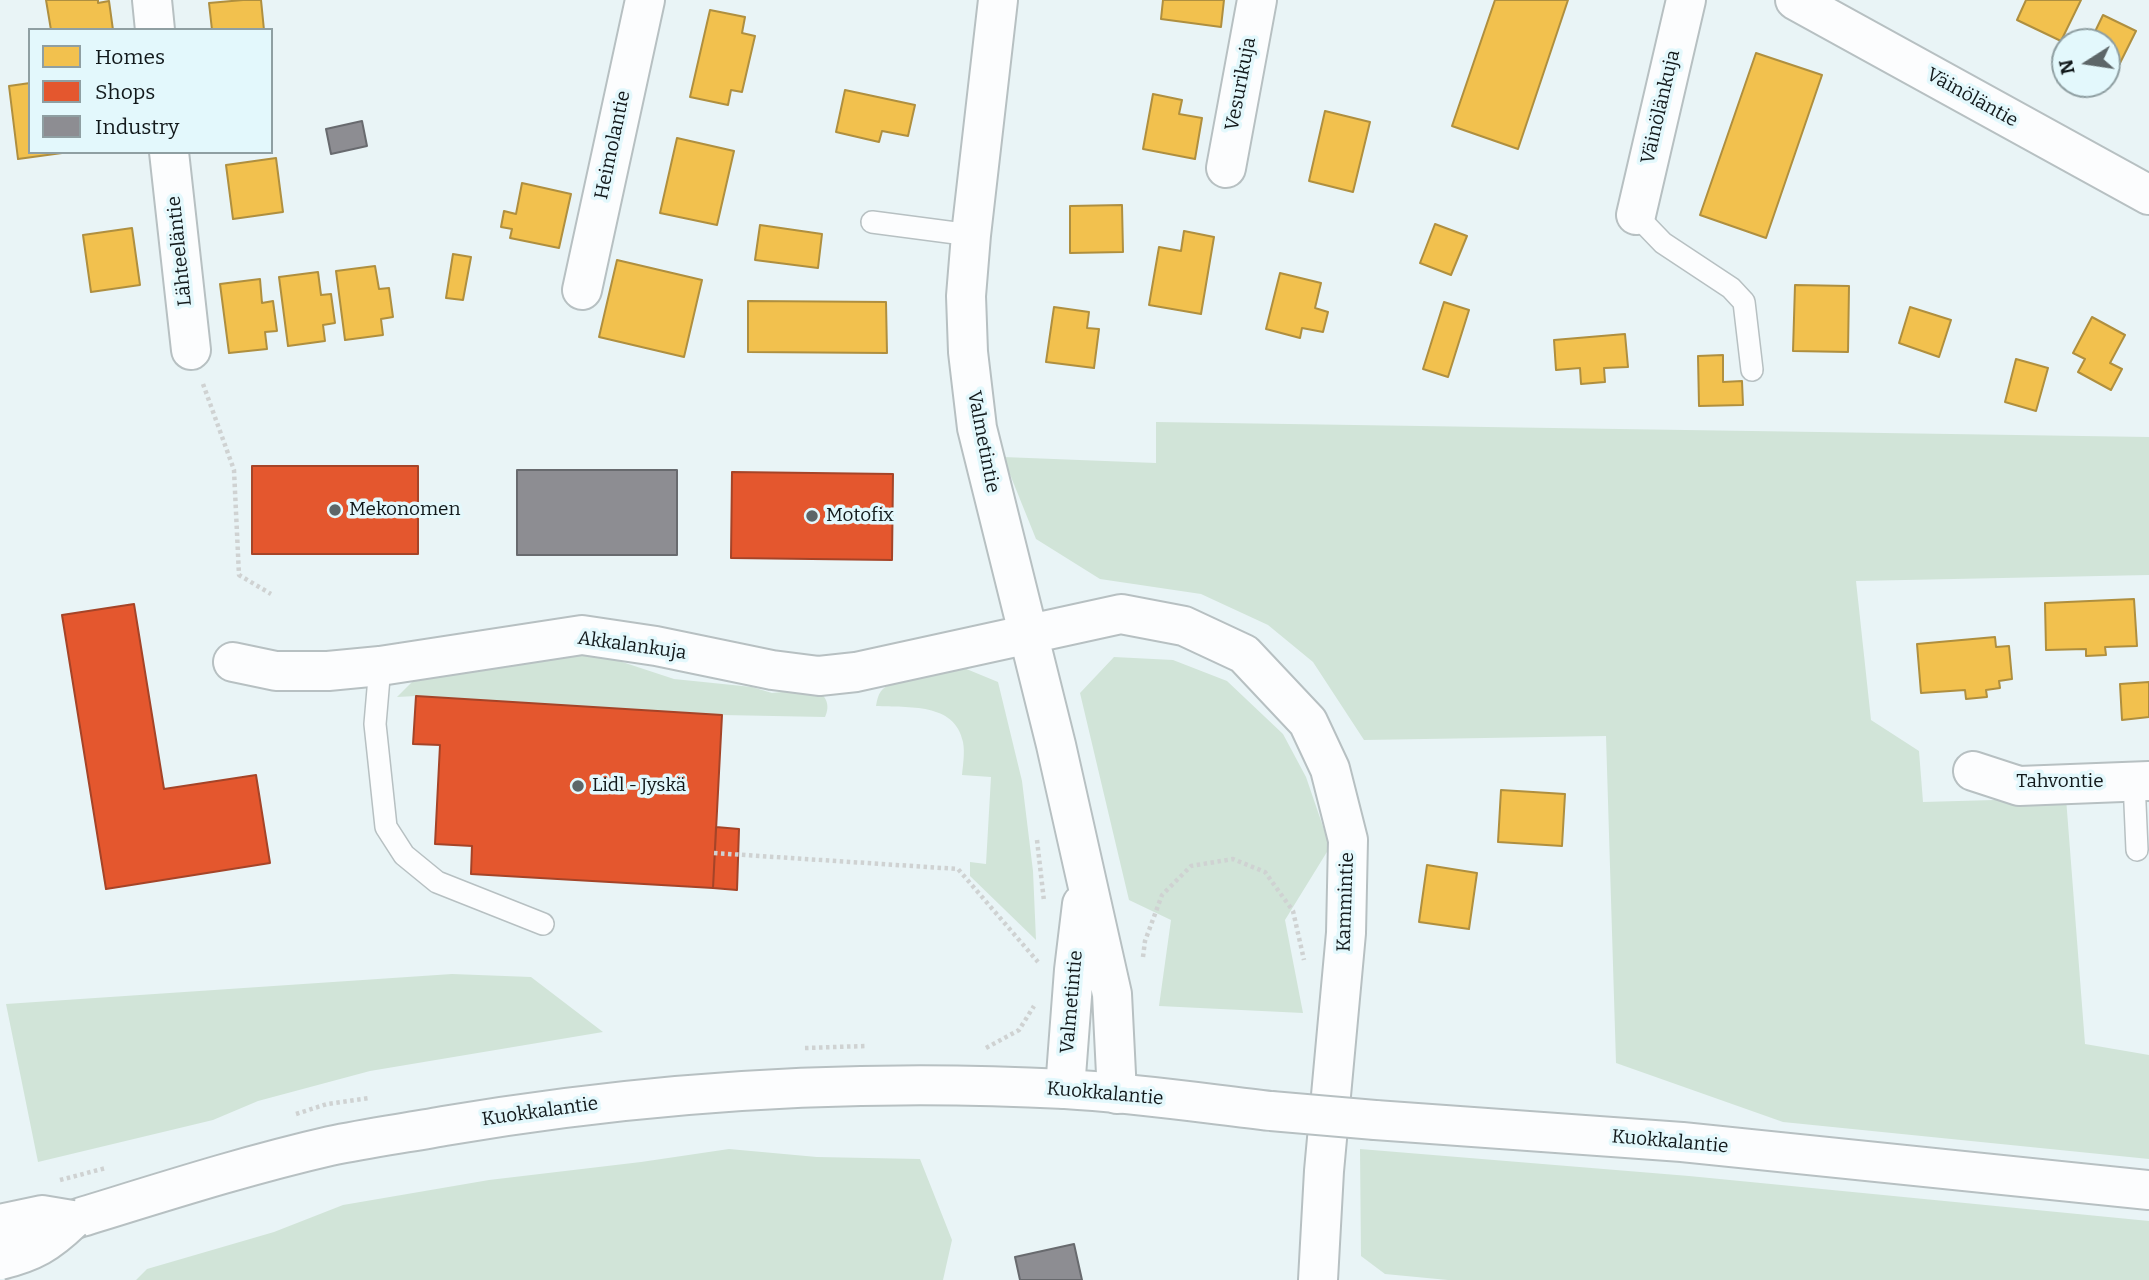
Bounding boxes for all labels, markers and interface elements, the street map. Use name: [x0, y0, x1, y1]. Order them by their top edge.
legend: [28, 28, 273, 154]
north arrow: [2051, 28, 2121, 98]
street label: Vesurikuja: [1221, 35, 1261, 133]
text: Homes: [95, 44, 165, 70]
street label: Väinölänkuja: [1637, 48, 1685, 166]
text: N: [2054, 57, 2080, 77]
street label: Väinöläntie: [1922, 64, 2022, 132]
text: Shops: [95, 79, 155, 105]
street label: Heimolantie: [590, 89, 636, 201]
text: Industry: [95, 114, 179, 140]
street label: Lähteeläntie: [163, 195, 197, 307]
street label: Valmetintie: [962, 389, 1004, 495]
place label: Mekonomen: [349, 499, 461, 521]
marker: Mekonomen: [327, 502, 343, 518]
place label: Motofix: [826, 505, 894, 527]
marker: Motofix: [804, 508, 820, 524]
street label: Akkalankuja: [576, 627, 688, 665]
street label: Tahvontie: [2016, 771, 2104, 793]
place label: Lidl - Jyskä: [592, 775, 686, 797]
marker: Lidl - Jyskä: [570, 778, 586, 794]
street label: Kammintie: [1333, 852, 1359, 952]
street label: Valmetintie: [1056, 949, 1088, 1055]
street label: Kuokkalantie: [1046, 1078, 1164, 1110]
street label: Kuokkalantie: [480, 1093, 600, 1131]
street label: Kuokkalantie: [1611, 1126, 1729, 1158]

